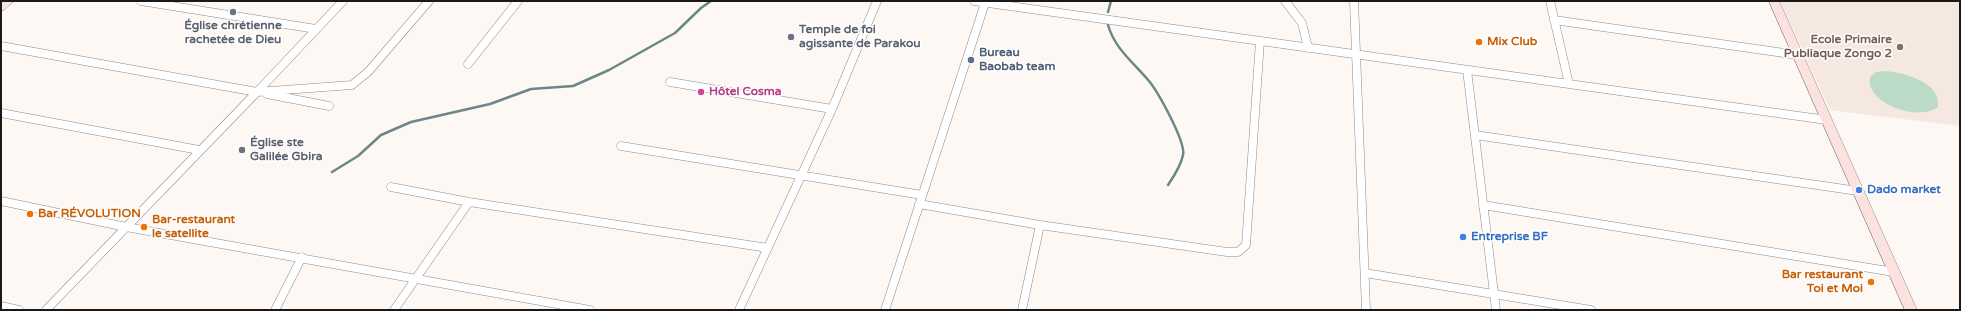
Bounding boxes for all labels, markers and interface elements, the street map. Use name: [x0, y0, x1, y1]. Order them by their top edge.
marker: Église chrétienne rachetée de Dieu: [228, 7, 238, 17]
place label: Église chrétienne rachetée de Dieu: [184, 19, 282, 47]
place label: Temple de foi agissante de Parakou: [799, 23, 920, 51]
marker: Temple de foi agissante de Parakou: [786, 32, 796, 42]
place label: Ecole Primaire Publiaque Zongo 2: [1784, 33, 1892, 61]
place label: Mix Club: [1487, 35, 1537, 49]
marker: Mix Club: [1474, 37, 1484, 47]
marker: Ecole Primaire Publiaque Zongo 2: [1895, 42, 1905, 52]
place label: Bureau Baobab team: [979, 46, 1055, 74]
marker: Bureau Baobab team: [966, 55, 976, 65]
place label: Hôtel Cosma: [709, 85, 782, 99]
marker: Hôtel Cosma: [696, 87, 706, 97]
place label: Église ste Galilée Gbira: [250, 136, 322, 164]
marker: Église ste Galilée Gbira: [237, 145, 247, 155]
place label: Dado market: [1867, 183, 1941, 197]
marker: Dado market: [1854, 185, 1864, 195]
place label: Bar RÉVOLUTION: [38, 207, 141, 221]
marker: Bar RÉVOLUTION: [25, 209, 35, 219]
place label: Bar-restaurant le satellite: [152, 213, 235, 241]
marker: Bar-restaurant le satellite: [139, 222, 149, 232]
place label: Entreprise BF: [1471, 230, 1548, 244]
marker: Entreprise BF: [1458, 232, 1468, 242]
place label: Bar restaurant Toi et Moi: [1782, 268, 1863, 296]
marker: Bar restaurant Toi et Moi: [1866, 277, 1876, 287]

